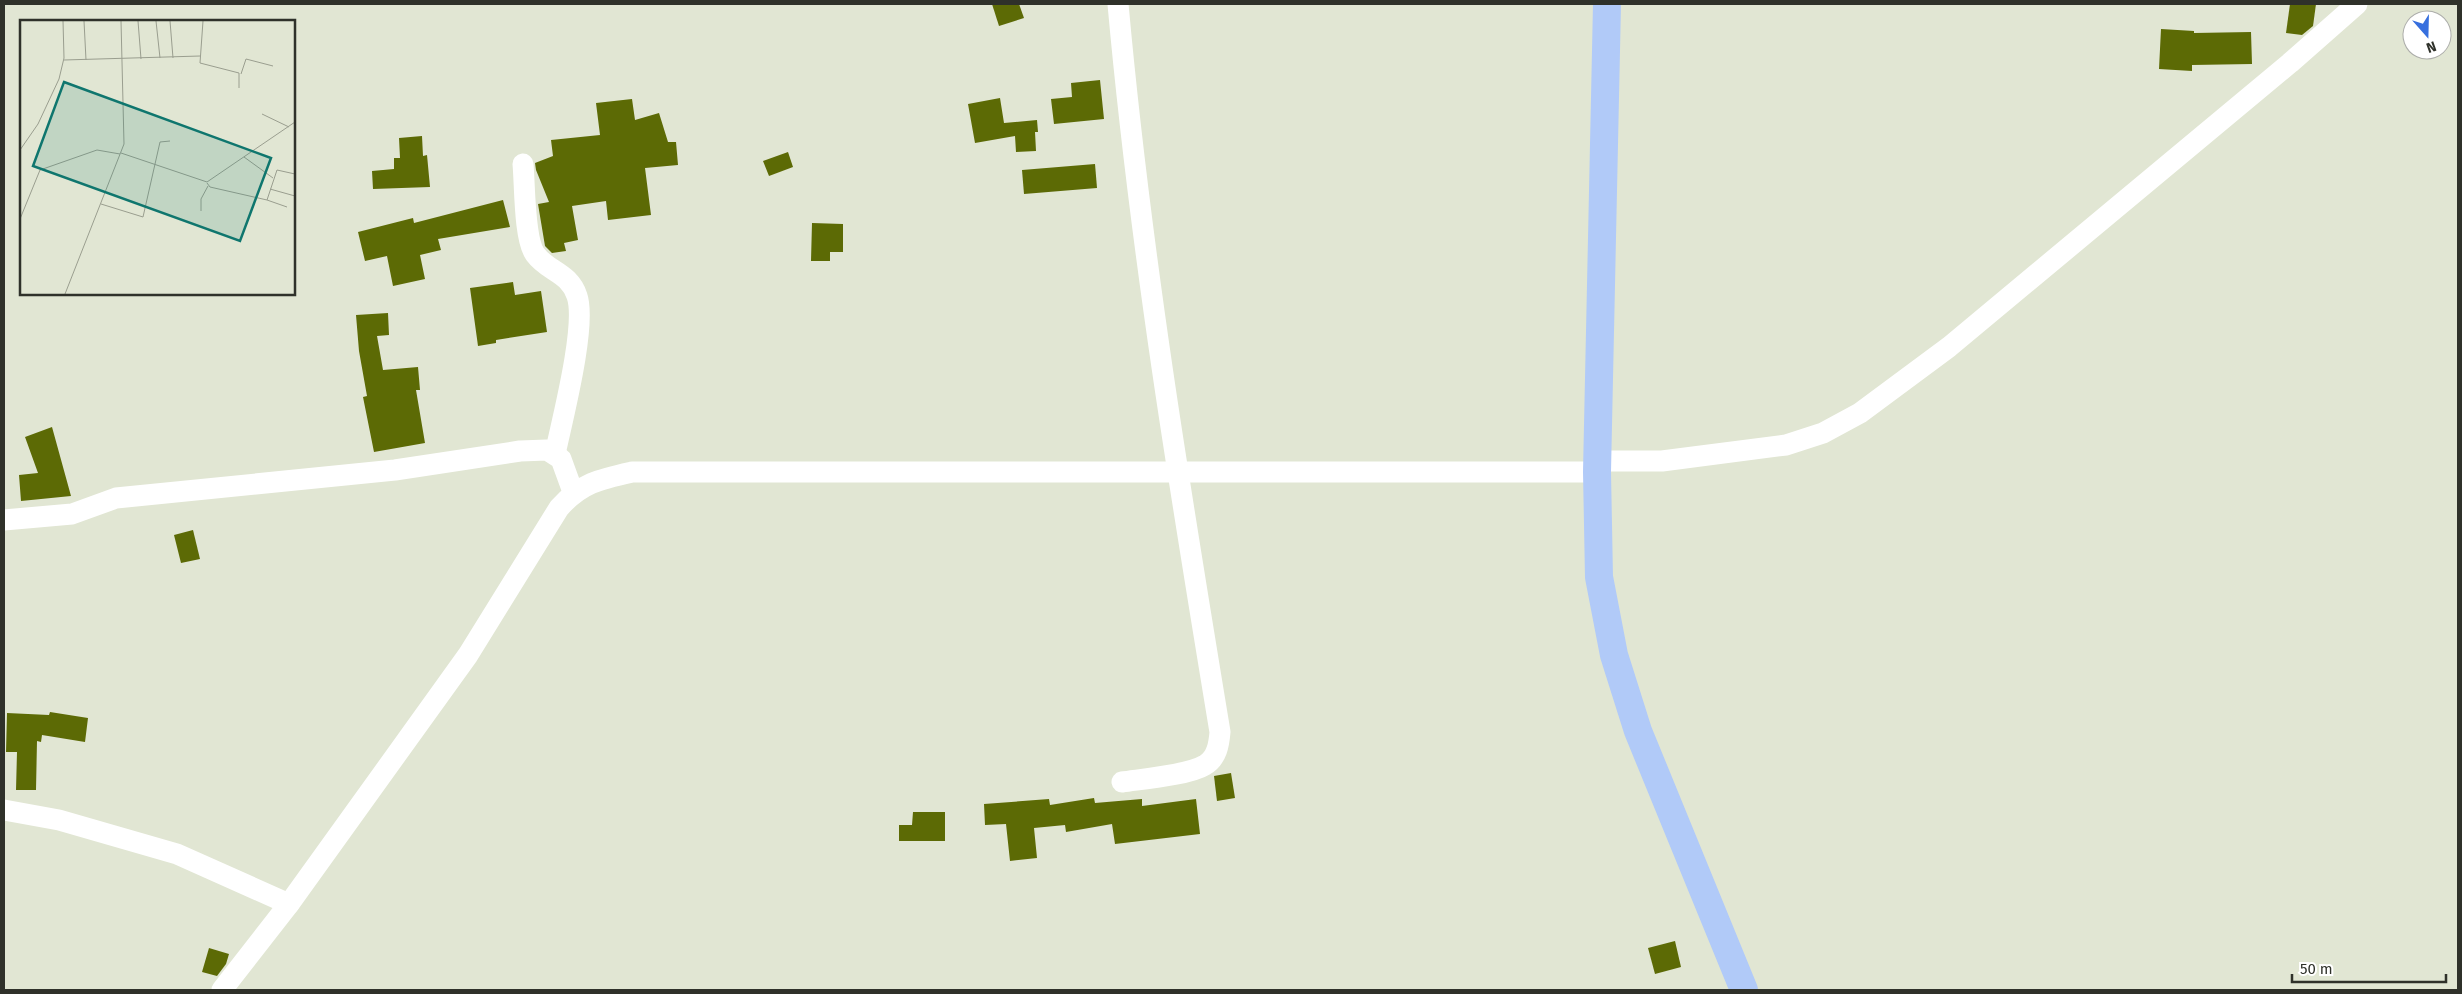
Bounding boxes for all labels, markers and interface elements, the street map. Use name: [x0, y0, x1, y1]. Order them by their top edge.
north arrow: [2402, 10, 2452, 60]
inset map: [20, 20, 295, 295]
text: N: [2424, 37, 2439, 56]
scale bar: [2292, 952, 2446, 984]
text: 50 m: [2300, 960, 2333, 978]

